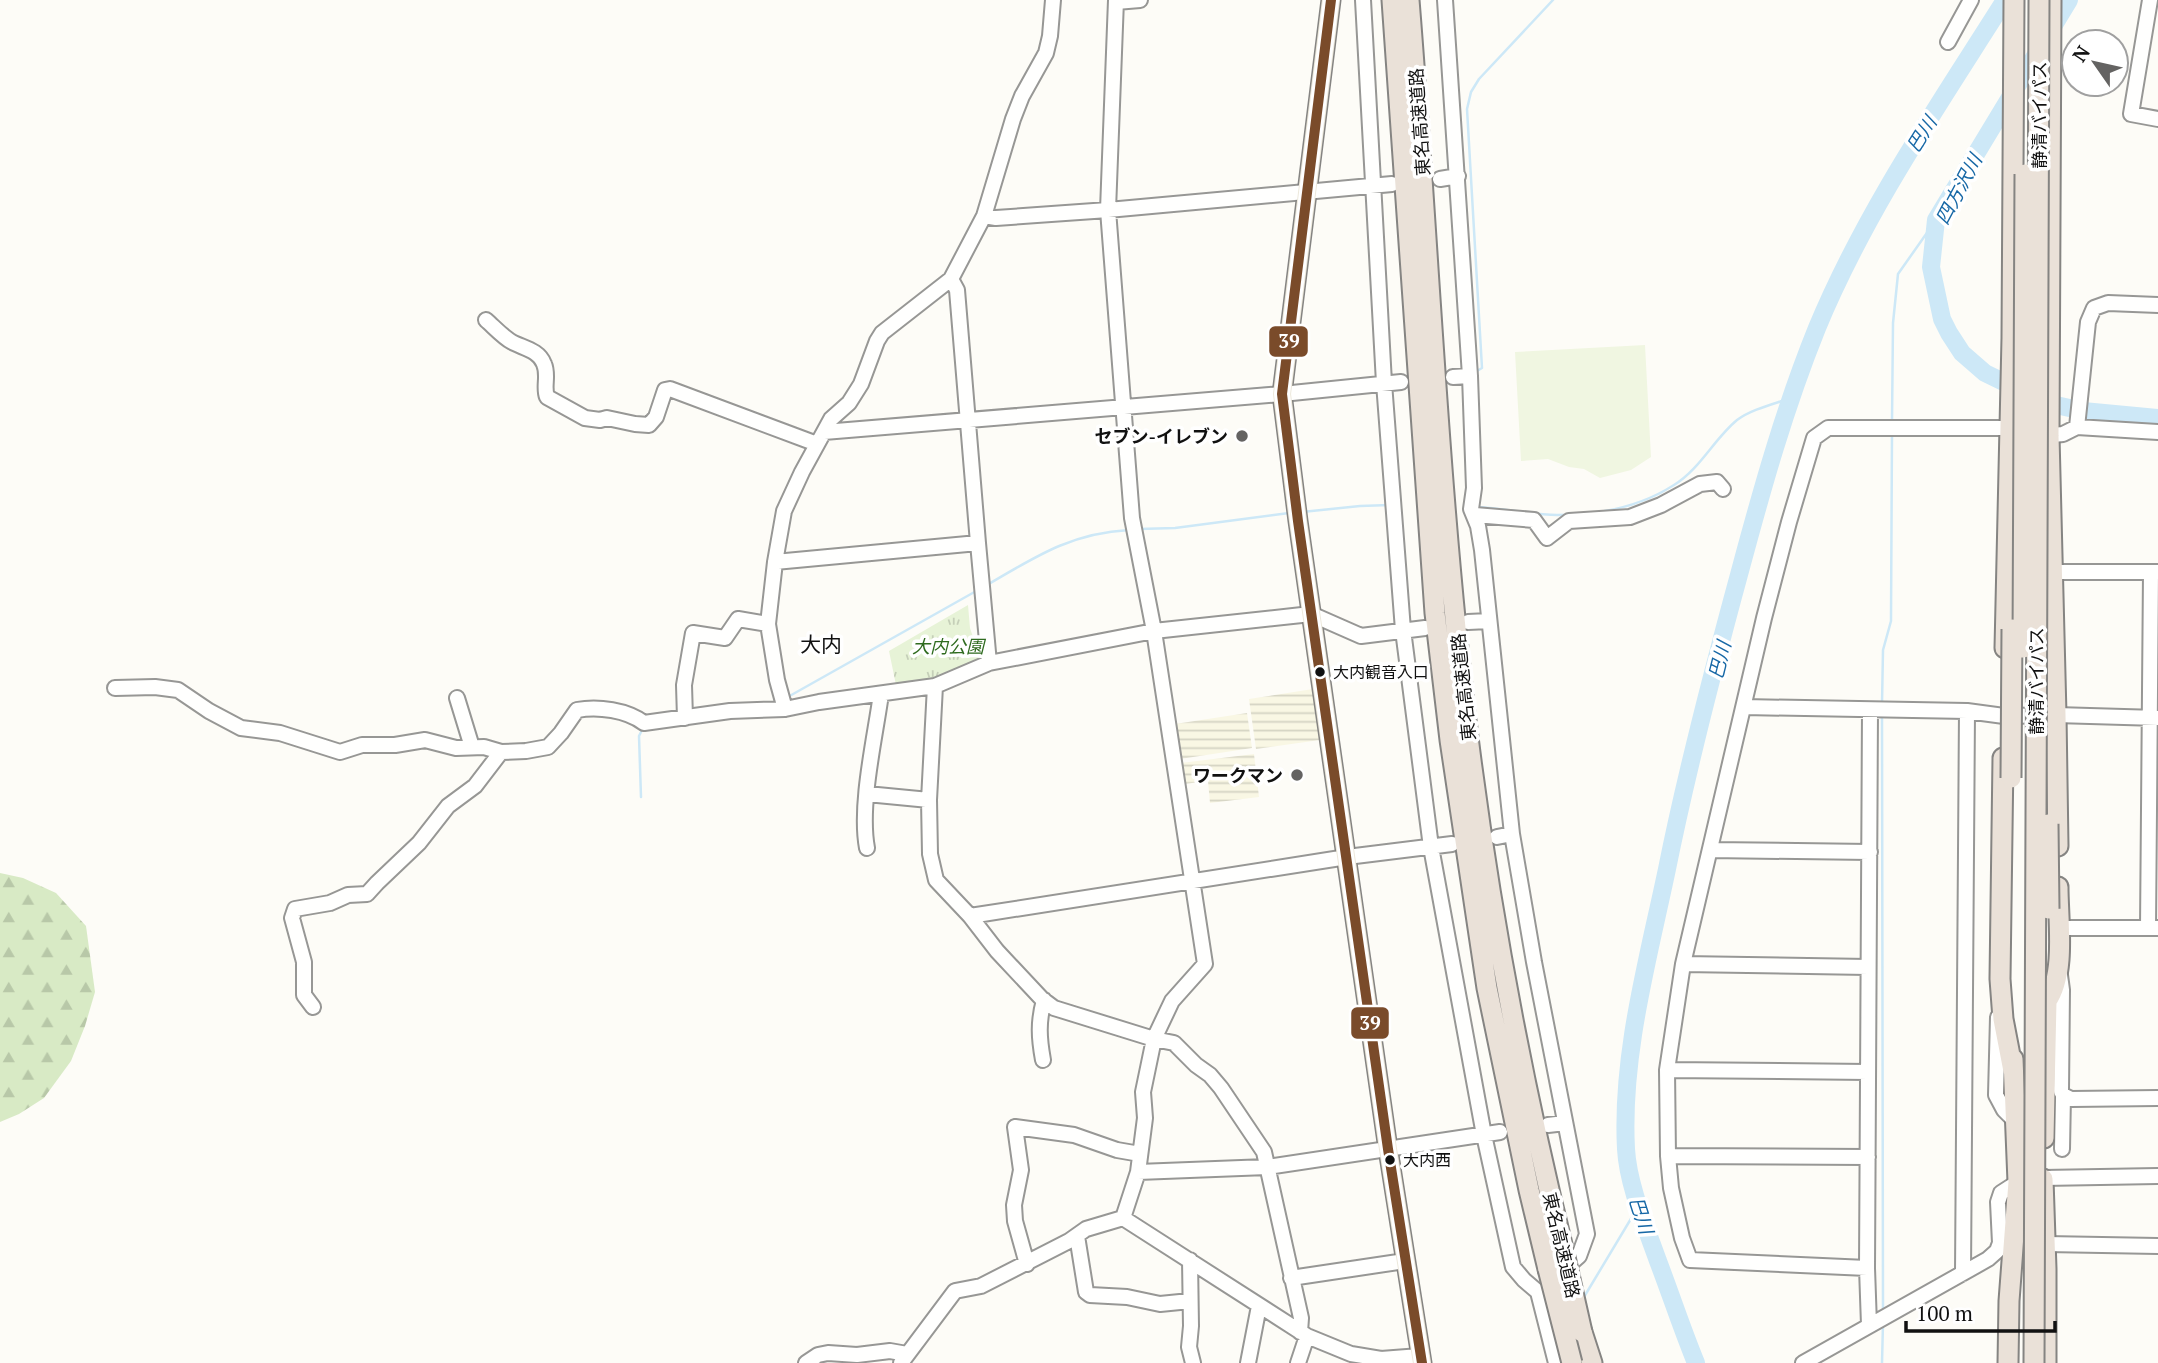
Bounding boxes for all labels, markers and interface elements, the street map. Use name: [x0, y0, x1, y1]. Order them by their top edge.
north arrow: [2060, 28, 2130, 98]
text: N: [2066, 40, 2095, 66]
street label: 静清バイパス: [2027, 61, 2051, 169]
street label: 東名高速道路: [1403, 67, 1435, 177]
water label: 巴川: [1900, 110, 1943, 157]
water label: 四方沢川: [1929, 148, 1988, 228]
line badge: 39: [1268, 325, 1309, 358]
text: 39: [1278, 328, 1300, 353]
place label: セブン-イレブン: [1095, 424, 1228, 448]
marker: セブン-イレブン: [1234, 428, 1250, 444]
street label: 静清バイパス: [2024, 627, 2048, 735]
district label: 大内: [800, 630, 842, 658]
street label: 東名高速道路: [1445, 632, 1481, 742]
park label: 大内公園: [912, 634, 987, 658]
water label: 巴川: [1702, 637, 1736, 681]
place label: 大内観音入口: [1333, 661, 1429, 683]
marker: 大内観音入口: [1313, 665, 1327, 679]
place label: ワークマン: [1193, 763, 1283, 787]
marker: ワークマン: [1289, 767, 1305, 783]
line badge: 39: [1350, 1006, 1390, 1040]
text: 39: [1359, 1010, 1381, 1035]
place label: 大内西: [1403, 1149, 1451, 1171]
marker: 大内西: [1383, 1153, 1397, 1167]
street label: 東名高速道路: [1538, 1190, 1586, 1300]
water label: 巴川: [1624, 1193, 1660, 1239]
scale bar: [1906, 1290, 2055, 1334]
text: 100 m: [1916, 1299, 1973, 1327]

